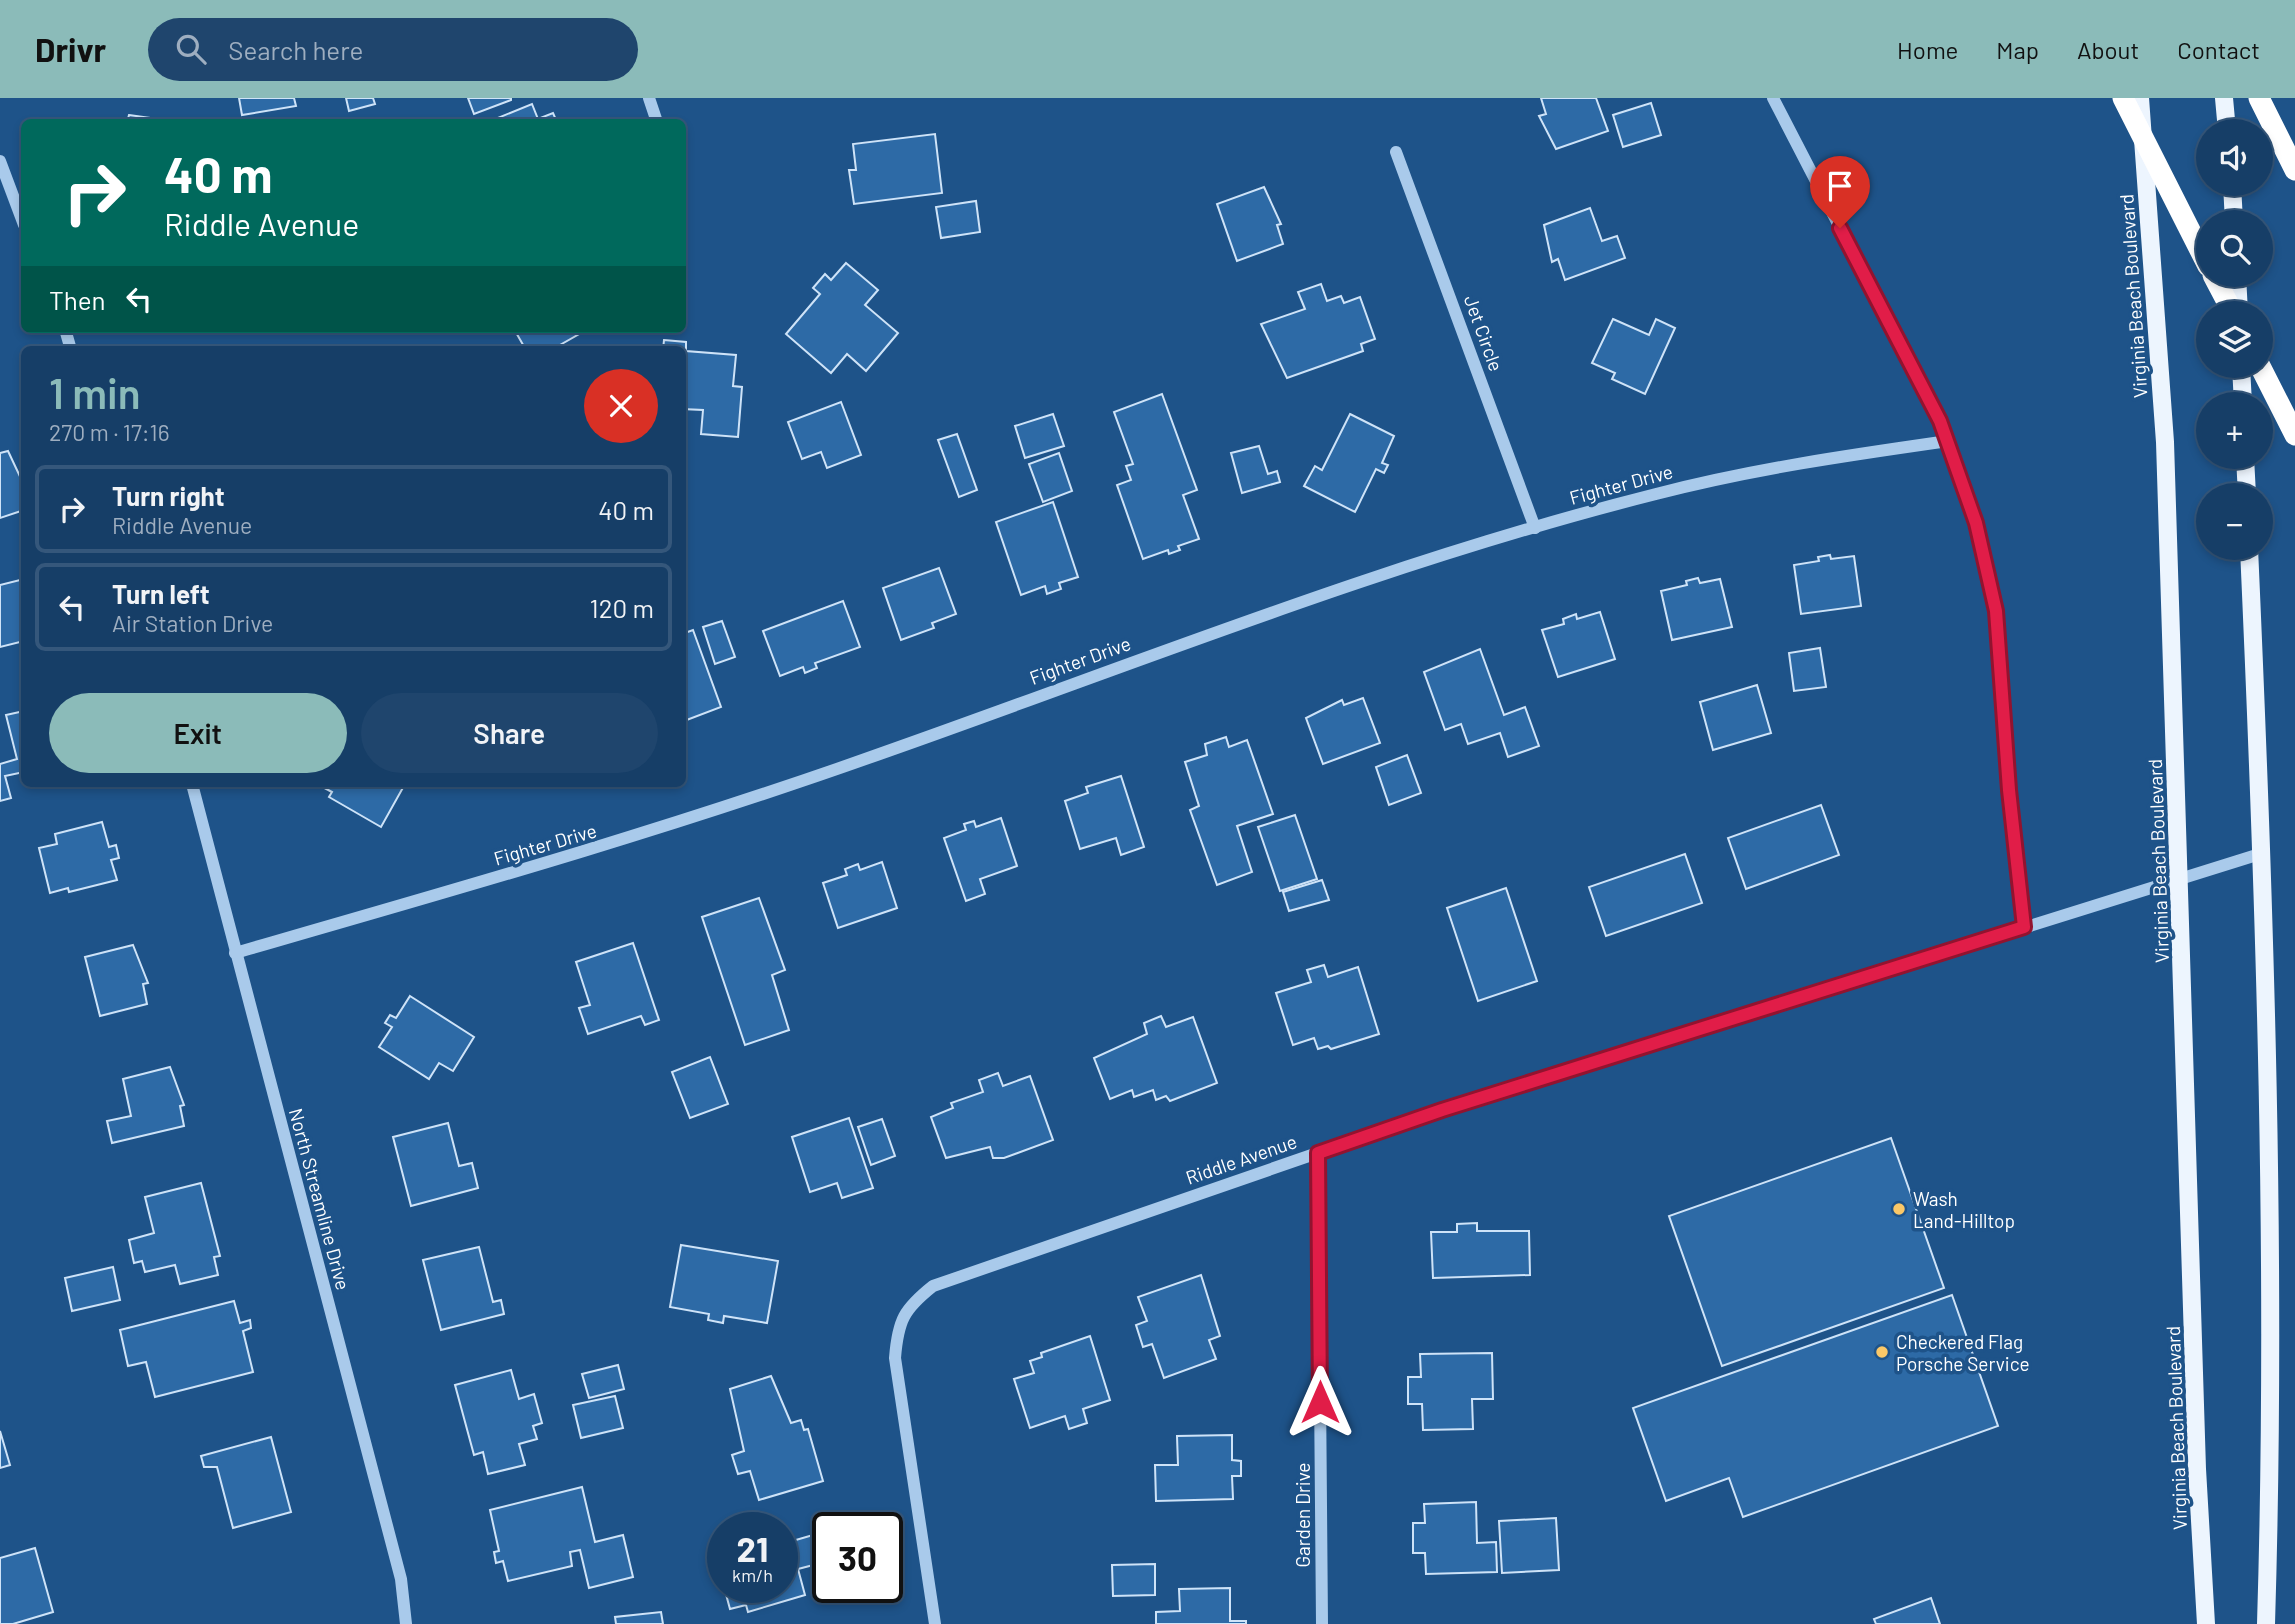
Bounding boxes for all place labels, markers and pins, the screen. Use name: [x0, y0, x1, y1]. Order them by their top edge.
pin: [1810, 156, 1870, 228]
place label: Wash Land-Hilltop: [1913, 1187, 2015, 1232]
marker: Wash Land-Hilltop: [1891, 1201, 1907, 1217]
place label: Checkered Flag Porsche Service: [1896, 1330, 2030, 1375]
marker: Checkered Flag Porsche Service: [1874, 1344, 1890, 1360]

